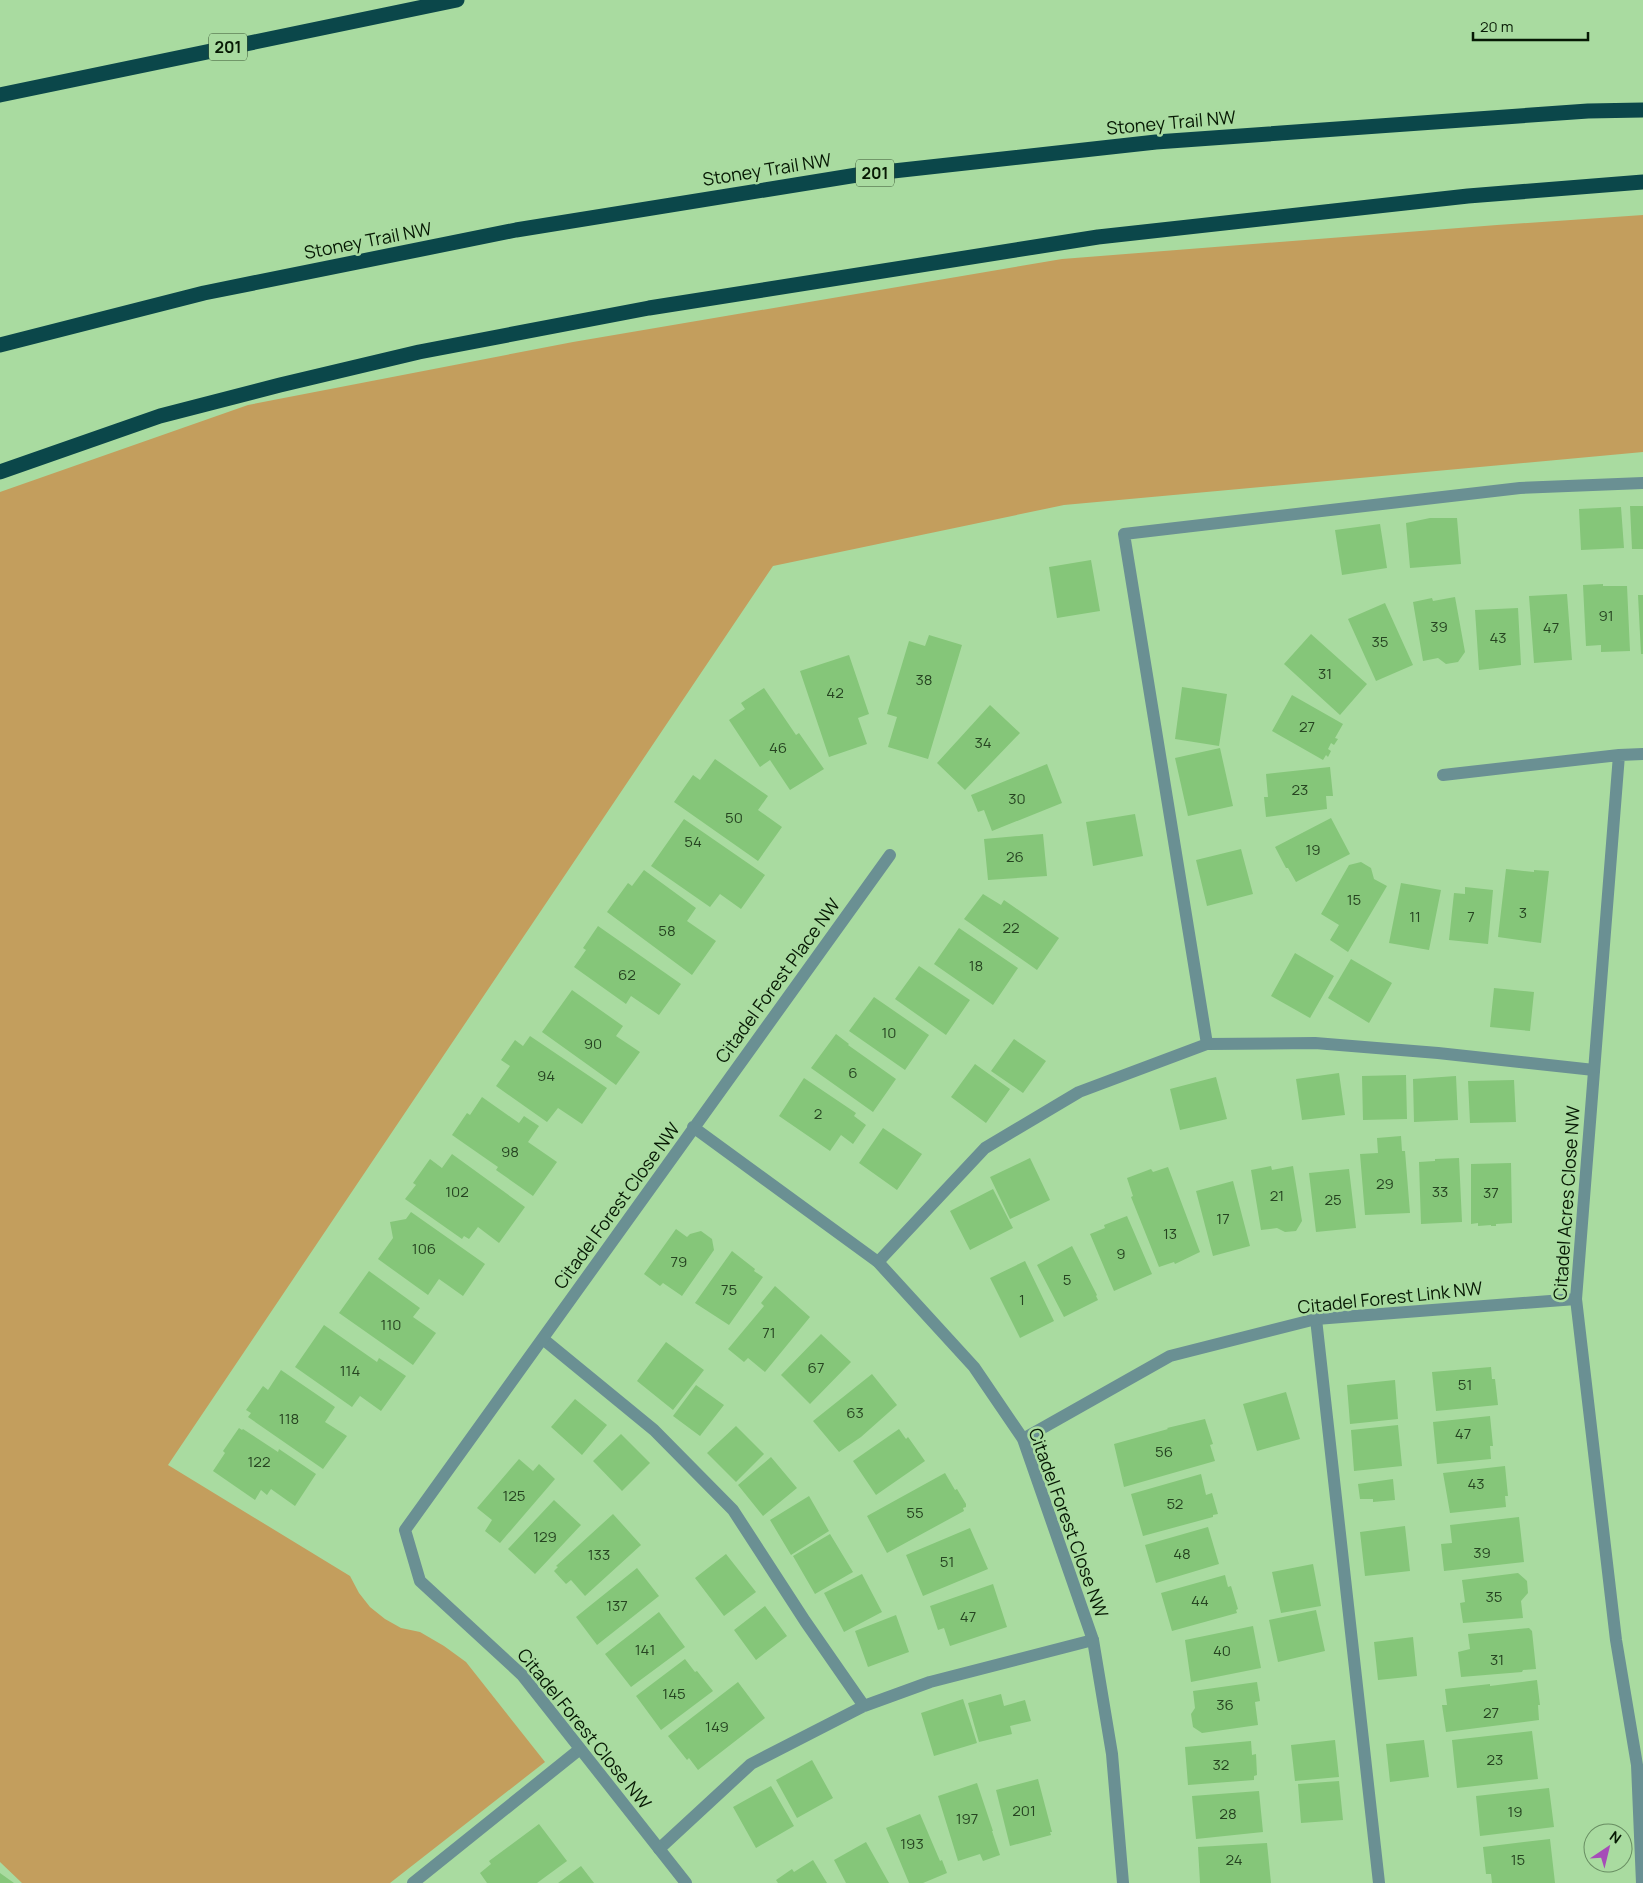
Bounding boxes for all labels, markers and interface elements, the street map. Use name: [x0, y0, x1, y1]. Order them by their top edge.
scale bar: [1473, 10, 1588, 42]
text: 20 m: [1480, 16, 1513, 37]
road number: 201: [209, 34, 247, 61]
street label: Stoney Trail NW: [1105, 104, 1237, 140]
street label: Stoney Trail NW: [701, 147, 833, 191]
road number: 201: [856, 160, 894, 187]
street label: Stoney Trail NW: [302, 216, 434, 264]
house number: 91: [1598, 605, 1614, 626]
house number: 39: [1430, 616, 1448, 637]
house number: 47: [1543, 617, 1559, 638]
house number: 43: [1489, 627, 1507, 648]
house number: 35: [1372, 631, 1388, 652]
house number: 31: [1318, 663, 1332, 684]
house number: 38: [915, 669, 933, 690]
house number: 42: [826, 682, 844, 703]
house number: 27: [1299, 716, 1315, 737]
house number: 34: [974, 732, 992, 753]
house number: 46: [769, 737, 787, 758]
house number: 23: [1292, 779, 1308, 800]
house number: 30: [1008, 788, 1026, 809]
house number: 50: [725, 807, 743, 828]
house number: 54: [684, 831, 702, 852]
house number: 19: [1305, 839, 1321, 860]
house number: 26: [1006, 846, 1024, 867]
house number: 15: [1347, 889, 1361, 910]
street label: Citadel Forest Place NW: [709, 893, 845, 1068]
house number: 3: [1519, 902, 1527, 923]
house number: 11: [1409, 906, 1421, 927]
house number: 7: [1467, 906, 1475, 927]
house number: 22: [1002, 917, 1020, 938]
house number: 58: [658, 920, 676, 941]
house number: 18: [969, 955, 983, 976]
house number: 62: [618, 964, 636, 985]
house number: 10: [882, 1022, 897, 1043]
house number: 90: [584, 1033, 602, 1054]
house number: 6: [848, 1062, 858, 1083]
house number: 94: [537, 1065, 555, 1086]
house number: 2: [814, 1103, 822, 1124]
street label: Citadel Acres Close NW: [1547, 1105, 1585, 1301]
street label: Citadel Forest Close NW: [548, 1117, 685, 1293]
house number: 98: [501, 1141, 519, 1162]
house number: 29: [1376, 1173, 1394, 1194]
house number: 102: [445, 1181, 469, 1202]
house number: 33: [1432, 1181, 1448, 1202]
house number: 37: [1483, 1182, 1499, 1203]
house number: 21: [1270, 1185, 1284, 1206]
house number: 25: [1324, 1189, 1342, 1210]
house number: 17: [1216, 1208, 1230, 1229]
house number: 13: [1163, 1223, 1177, 1244]
house number: 106: [412, 1238, 436, 1259]
house number: 9: [1116, 1243, 1126, 1264]
house number: 79: [671, 1251, 687, 1272]
house number: 5: [1063, 1269, 1071, 1290]
street label: Citadel Forest Link NW: [1296, 1275, 1484, 1319]
house number: 75: [721, 1279, 737, 1300]
house number: 1: [1019, 1289, 1025, 1310]
house number: 110: [381, 1314, 401, 1335]
house number: 71: [762, 1322, 776, 1343]
house number: 67: [808, 1357, 824, 1378]
house number: 114: [340, 1360, 360, 1381]
house number: 51: [1458, 1374, 1472, 1395]
house number: 63: [846, 1402, 864, 1423]
house number: 118: [279, 1408, 299, 1429]
house number: 47: [1455, 1423, 1471, 1444]
street label: Citadel Forest Close NW: [1023, 1424, 1115, 1621]
house number: 56: [1155, 1441, 1173, 1462]
house number: 122: [248, 1451, 270, 1472]
house number: 43: [1467, 1473, 1485, 1494]
house number: 125: [502, 1485, 526, 1506]
house number: 52: [1167, 1493, 1183, 1514]
house number: 55: [906, 1502, 924, 1523]
house number: 129: [533, 1526, 557, 1547]
house number: 39: [1473, 1542, 1491, 1563]
house number: 48: [1173, 1543, 1191, 1564]
house number: 133: [588, 1544, 610, 1565]
house number: 51: [940, 1551, 954, 1572]
house number: 35: [1486, 1586, 1502, 1607]
house number: 44: [1191, 1590, 1209, 1611]
house number: 137: [606, 1595, 628, 1616]
house number: 47: [960, 1606, 976, 1627]
house number: 141: [635, 1639, 655, 1660]
house number: 40: [1213, 1640, 1231, 1661]
street label: Citadel Forest Close NW: [512, 1643, 657, 1814]
house number: 31: [1490, 1649, 1504, 1670]
house number: 145: [662, 1683, 686, 1704]
house number: 36: [1216, 1694, 1234, 1715]
house number: 27: [1483, 1702, 1499, 1723]
house number: 149: [705, 1716, 729, 1737]
house number: 23: [1487, 1749, 1503, 1770]
house number: 32: [1213, 1754, 1229, 1775]
house number: 201: [1012, 1800, 1036, 1821]
house number: 19: [1507, 1801, 1523, 1822]
house number: 28: [1219, 1803, 1237, 1824]
house number: 197: [956, 1808, 978, 1829]
north arrow: [1583, 1823, 1633, 1873]
text: N: [1606, 1826, 1625, 1848]
house number: 193: [900, 1833, 924, 1854]
house number: 24: [1225, 1849, 1243, 1870]
house number: 15: [1511, 1849, 1525, 1870]

